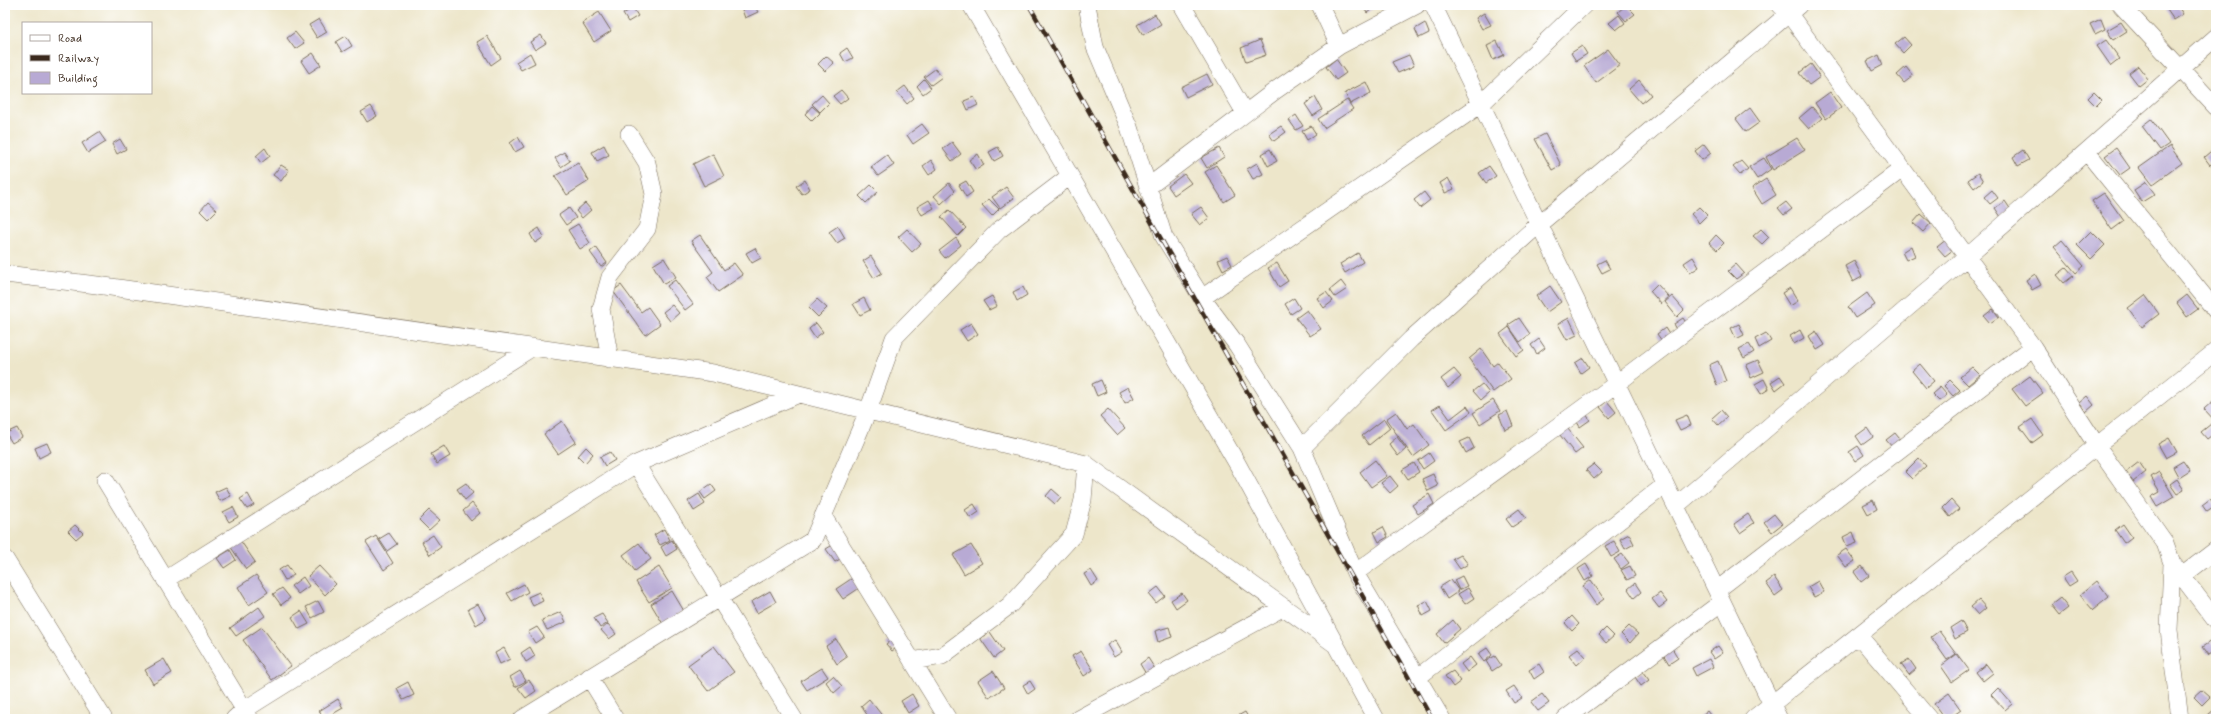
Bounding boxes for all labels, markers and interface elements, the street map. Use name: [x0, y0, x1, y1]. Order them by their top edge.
legend: [22, 22, 152, 94]
text: Road: [58, 31, 82, 47]
text: Railway: [58, 51, 100, 67]
text: Building: [58, 71, 98, 88]

